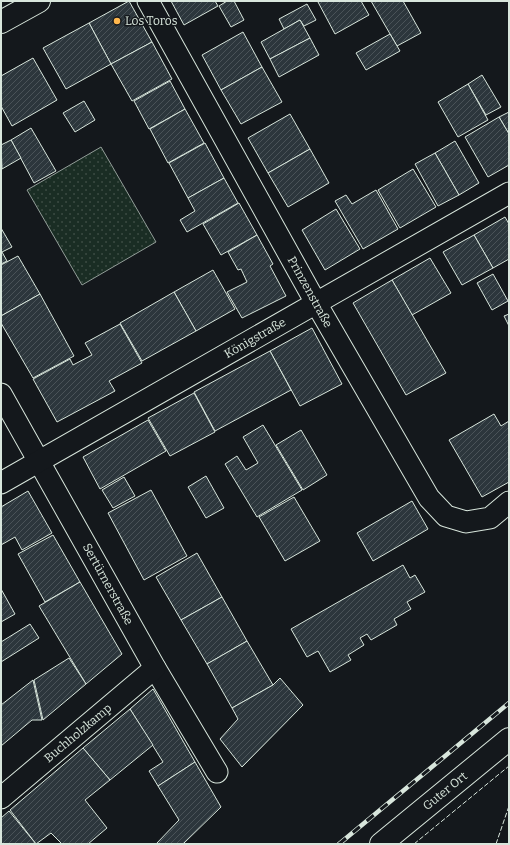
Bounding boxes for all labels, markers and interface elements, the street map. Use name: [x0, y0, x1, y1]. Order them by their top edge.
place label: Los Toros: [125, 14, 178, 28]
marker: Los Toros: [112, 16, 122, 26]
street label: Prinzenstraße: [285, 254, 335, 330]
street label: Königstraße: [222, 315, 288, 361]
street label: Sertürnerstraße: [80, 541, 136, 627]
street label: Buchholzkamp: [41, 701, 115, 765]
street label: Guter Ort: [420, 768, 470, 813]

